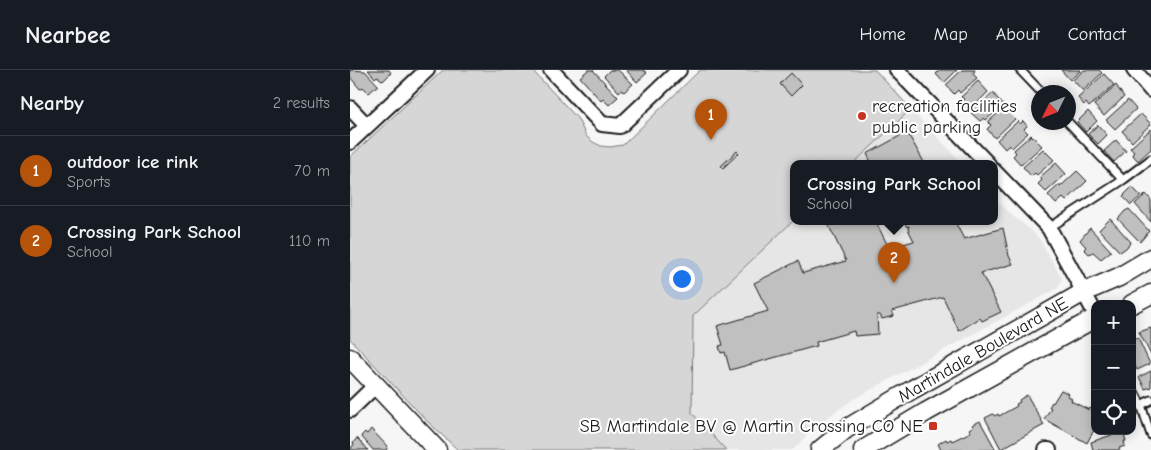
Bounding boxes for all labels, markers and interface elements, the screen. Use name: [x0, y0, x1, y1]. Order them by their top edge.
text: Nearbee: [25, 21, 110, 49]
text: Home: [859, 24, 906, 45]
text: Map: [934, 24, 968, 45]
text: About: [996, 24, 1040, 45]
text: Contact: [1068, 24, 1126, 45]
north arrow: [1031, 85, 1076, 130]
text: Nearby: [20, 91, 84, 115]
text: 2 results: [273, 94, 330, 112]
place label: recreation facilities public parking: [872, 96, 1017, 138]
pin: 1: [695, 99, 727, 140]
marker: recreation facilities public parking: [856, 110, 868, 122]
text: outdoor ice rink: [67, 151, 198, 173]
popup: [790, 160, 998, 225]
text: 1: [33, 162, 39, 180]
text: 70 m: [294, 162, 330, 180]
text: Sports: [67, 173, 110, 191]
text: Crossing Park School: [807, 173, 981, 195]
text: School: [807, 195, 852, 213]
text: Crossing Park School: [67, 221, 241, 243]
text: 2: [32, 232, 40, 250]
text: 110 m: [289, 232, 330, 250]
pin: 2: [878, 242, 910, 283]
text: School: [67, 243, 113, 261]
your location: [669, 266, 695, 292]
street label: Martindale Boulevard NE: [894, 293, 1072, 407]
map controls: [1091, 300, 1136, 435]
button: +: [1091, 300, 1136, 345]
button: −: [1091, 345, 1136, 390]
button: locate: [1091, 390, 1136, 435]
place label: SB Martindale BV @ Martin Crossing CO NE: [580, 416, 923, 437]
marker: SB Martindale BV @ Martin Crossing CO NE: [927, 420, 939, 432]

